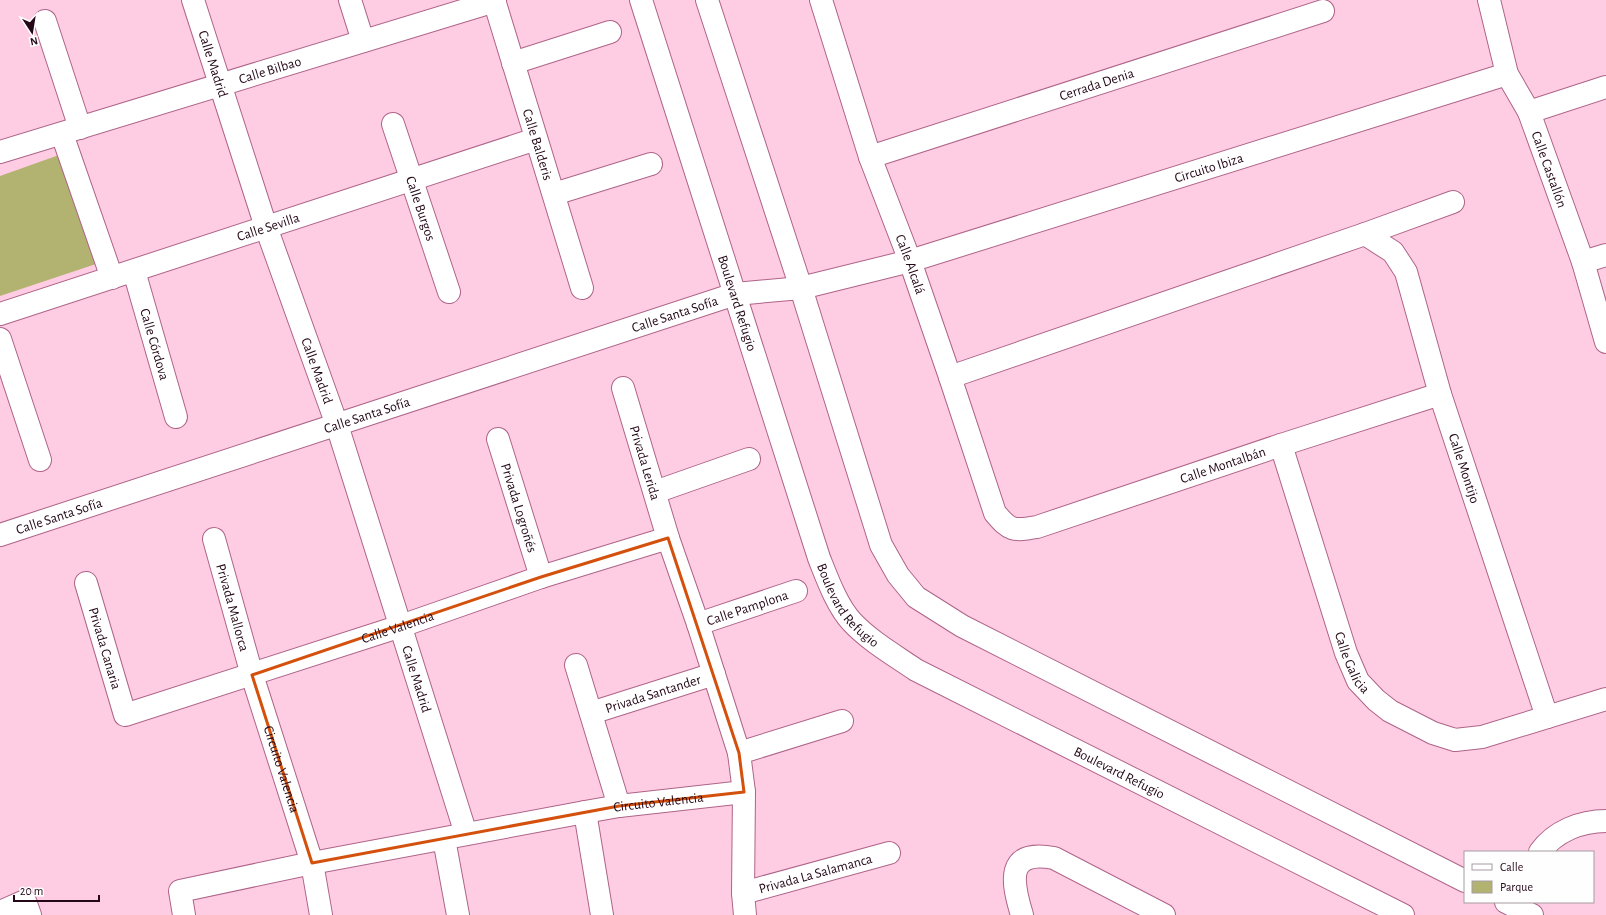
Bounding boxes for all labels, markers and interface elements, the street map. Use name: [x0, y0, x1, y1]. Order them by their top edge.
north arrow: [12, 12, 52, 52]
street label: Calle Madrid: [195, 29, 230, 99]
text: N: [29, 35, 39, 47]
street label: Calle Bilbao: [237, 55, 303, 87]
street label: Cerrada Denia: [1058, 66, 1136, 103]
street label: Calle Balderis: [520, 107, 555, 182]
street label: Calle Castallón: [1529, 130, 1569, 210]
street label: Circuito Ibiza: [1173, 151, 1245, 186]
street label: Calle Burgos: [403, 175, 437, 243]
street label: Calle Sevilla: [235, 211, 302, 244]
street label: Calle Alcalá: [892, 232, 927, 297]
street label: Boulevard Refugio: [715, 254, 759, 353]
street label: Calle Santa Sofía: [630, 294, 720, 335]
street label: Calle Córdova: [137, 307, 171, 382]
street label: Calle Madrid: [298, 336, 335, 406]
street label: Calle Santa Sofía: [322, 395, 412, 436]
street label: Privada Lerida: [627, 424, 662, 502]
street label: Calle Montijo: [1446, 432, 1482, 505]
street label: Calle Montalbán: [1178, 445, 1268, 486]
street label: Privada Logroñés: [498, 462, 539, 554]
street label: Calle Santa Sofía: [14, 496, 105, 537]
street label: Privada Mallorca: [213, 562, 251, 654]
street label: Boulevard Refugio: [814, 562, 881, 650]
street label: Calle Pamplona: [705, 588, 791, 629]
street label: Privada Canaria: [86, 606, 123, 692]
street label: Calle Valencia: [360, 609, 436, 646]
street label: Calle Galicia: [1332, 630, 1372, 697]
street label: Calle Madrid: [399, 644, 433, 714]
street label: Privada Santander: [604, 672, 703, 716]
street label: Circuito Valencia: [261, 724, 302, 815]
street label: Boulevard Refugio: [1071, 745, 1167, 802]
street label: Circuito Valencia: [612, 791, 705, 815]
legend: [1464, 851, 1594, 903]
street label: Privada La Salamanca: [757, 852, 874, 896]
text: Calle: [1500, 861, 1523, 873]
scale bar: [14, 877, 99, 903]
text: Parque: [1500, 881, 1533, 893]
text: 20 m: [20, 885, 43, 897]

